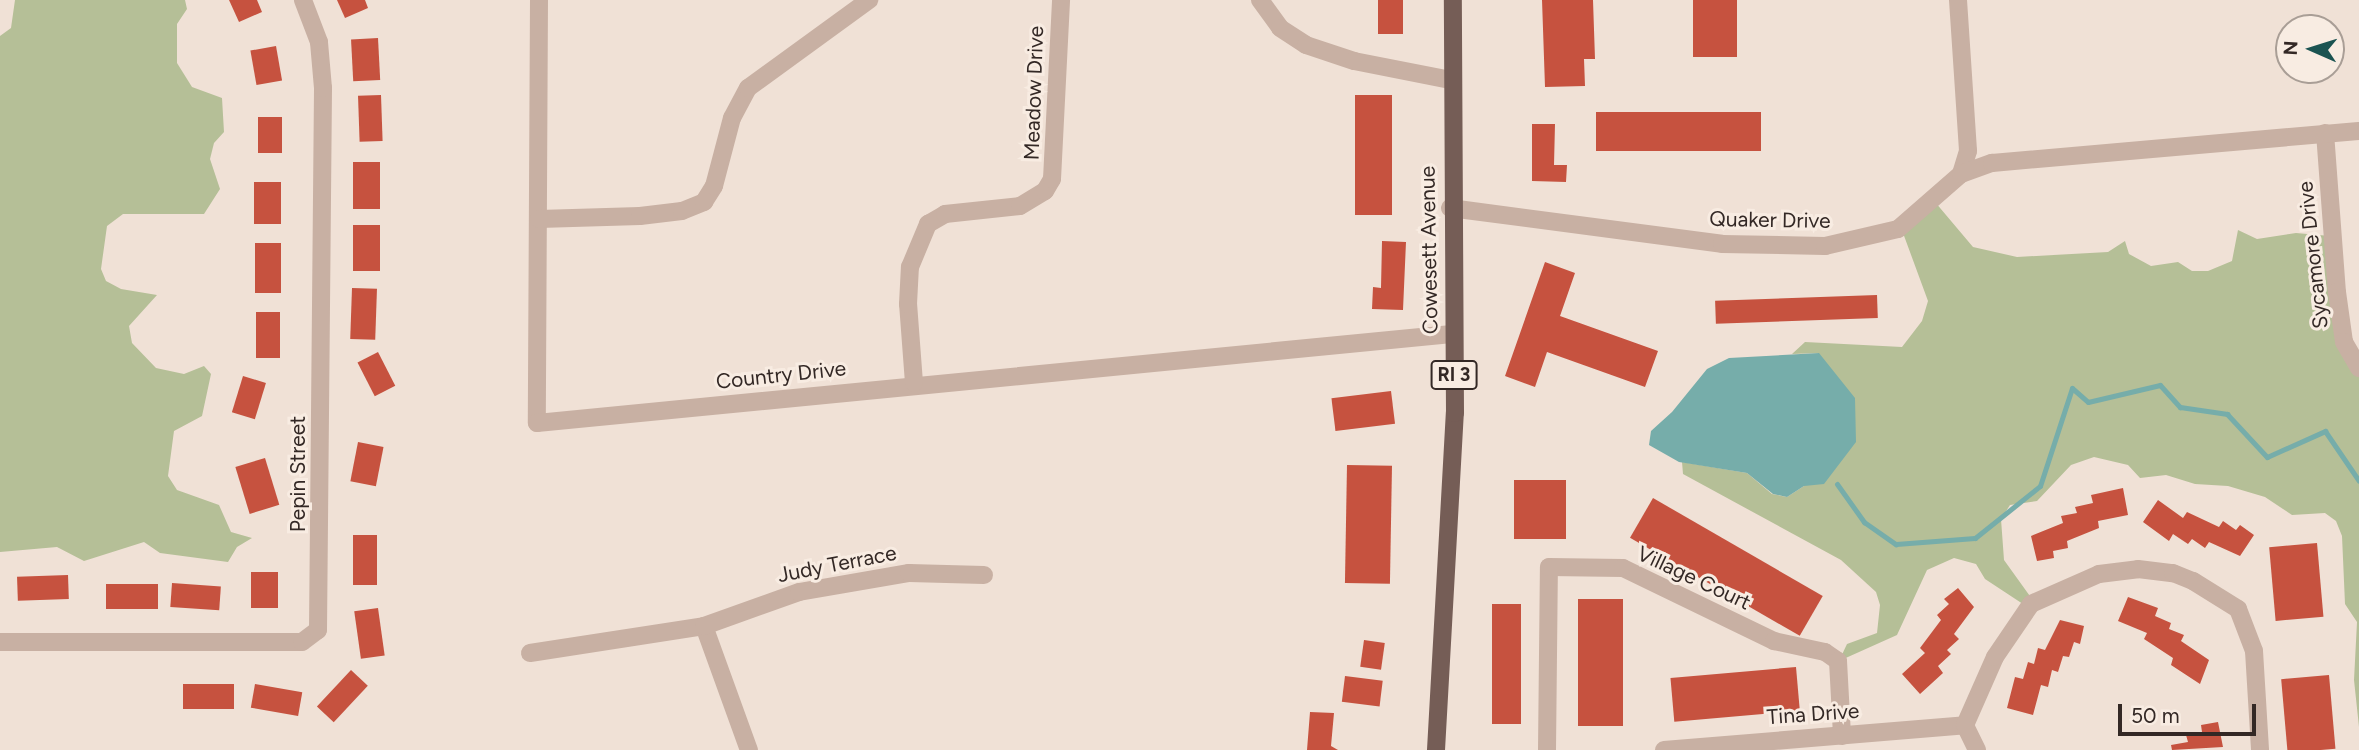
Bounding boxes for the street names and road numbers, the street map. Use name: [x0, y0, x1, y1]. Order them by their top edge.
street label: Meadow Drive: [1019, 25, 1049, 161]
street label: Cowesett Avenue: [1415, 166, 1443, 334]
street label: Sycamore Drive: [2293, 180, 2333, 330]
street label: Quaker Drive: [1709, 206, 1831, 234]
street label: Country Drive: [715, 356, 847, 394]
road number: RI 3: [1430, 360, 1478, 390]
street label: Pepin Street: [285, 416, 311, 532]
street label: Judy Terrace: [775, 540, 899, 588]
street label: Village Court: [1633, 541, 1755, 615]
street label: Tina Drive: [1766, 698, 1860, 730]

